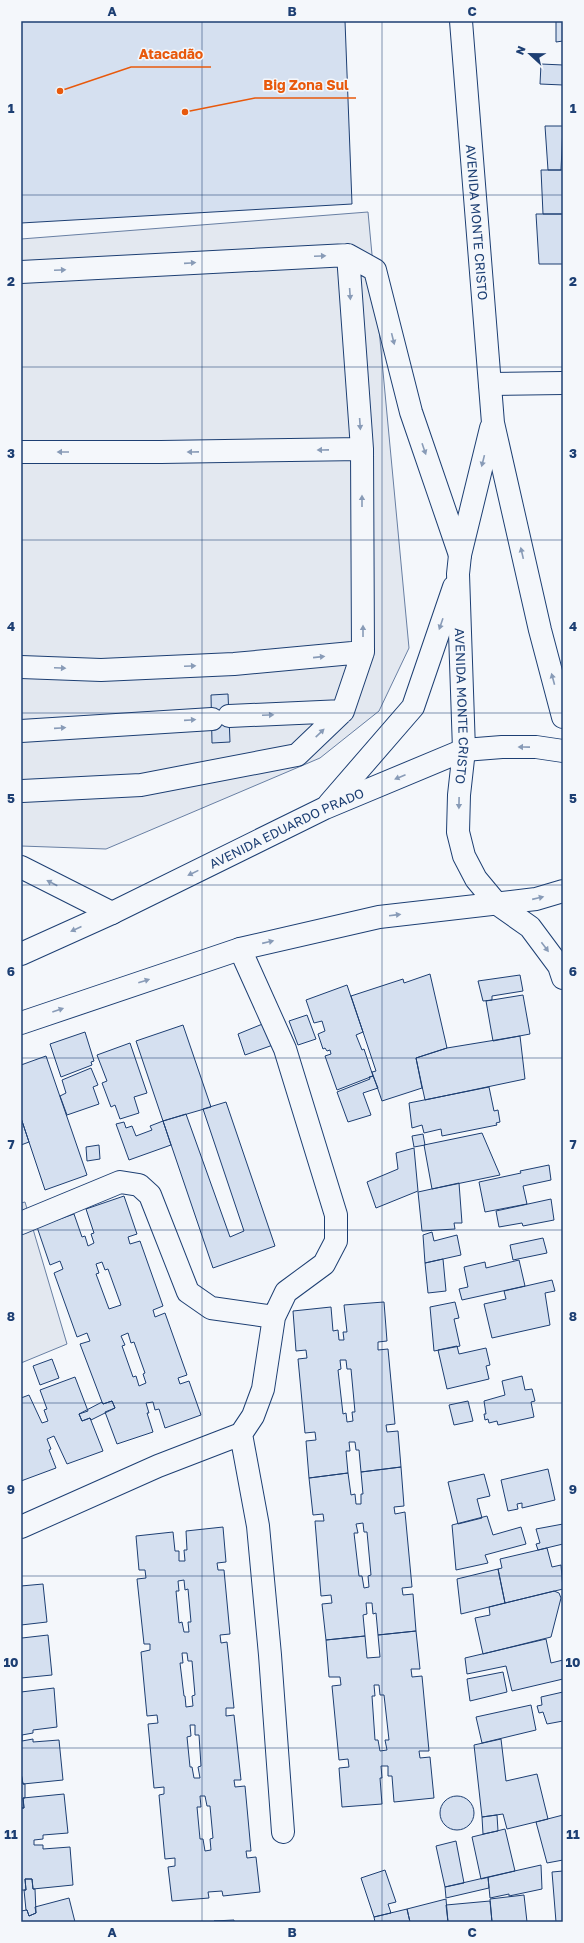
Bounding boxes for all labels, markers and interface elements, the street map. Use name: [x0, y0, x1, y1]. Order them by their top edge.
text: A: [107, 3, 117, 19]
text: B: [287, 3, 297, 19]
text: C: [467, 3, 477, 19]
north arrow: [510, 34, 550, 74]
callout: Atacadão: [131, 41, 211, 67]
text: N: [513, 44, 528, 56]
text: Atacadão: [139, 45, 203, 62]
callout: Big Zona Sul: [255, 72, 356, 98]
text: Big Zona Sul: [263, 76, 349, 93]
text: 1: [8, 100, 15, 116]
text: 1: [570, 100, 577, 116]
street label: AVENIDA MONTE CRISTO: [463, 144, 491, 301]
one-way arrow: [314, 253, 326, 260]
one-way arrow: [184, 259, 196, 266]
one-way arrow: [54, 266, 66, 273]
text: 2: [7, 273, 15, 289]
text: 2: [569, 273, 577, 289]
one-way arrow: [347, 288, 354, 300]
one-way arrow: [390, 332, 396, 345]
one-way arrow: [356, 418, 363, 430]
one-way arrow: [421, 444, 427, 456]
text: 3: [7, 445, 15, 461]
text: 3: [569, 445, 577, 461]
one-way arrow: [317, 446, 329, 453]
one-way arrow: [56, 449, 69, 455]
one-way arrow: [186, 449, 199, 455]
one-way arrow: [480, 455, 486, 467]
one-way arrow: [359, 494, 365, 507]
one-way arrow: [519, 547, 525, 559]
text: 4: [7, 618, 15, 634]
text: 4: [569, 618, 577, 634]
one-way arrow: [438, 619, 444, 631]
one-way arrow: [359, 625, 366, 637]
street label: AVENIDA MONTE CRISTO: [452, 628, 472, 785]
one-way arrow: [313, 654, 326, 660]
one-way arrow: [184, 662, 196, 669]
one-way arrow: [54, 665, 67, 671]
one-way arrow: [550, 673, 556, 685]
one-way arrow: [262, 712, 275, 718]
one-way arrow: [184, 717, 197, 723]
one-way arrow: [54, 725, 66, 732]
one-way arrow: [315, 728, 325, 738]
one-way arrow: [517, 744, 530, 750]
one-way arrow: [394, 774, 405, 780]
street label: AVENIDA EDUARDO PRADO: [207, 785, 366, 872]
text: 5: [7, 790, 15, 806]
text: 5: [569, 790, 577, 806]
one-way arrow: [455, 797, 462, 809]
one-way arrow: [187, 870, 199, 876]
one-way arrow: [46, 880, 58, 886]
one-way arrow: [532, 895, 544, 901]
one-way arrow: [389, 912, 401, 918]
one-way arrow: [70, 926, 81, 932]
one-way arrow: [262, 939, 274, 945]
one-way arrow: [541, 942, 549, 953]
text: 6: [7, 963, 15, 979]
text: 6: [569, 963, 577, 979]
one-way arrow: [138, 978, 150, 984]
one-way arrow: [52, 1007, 64, 1013]
text: 7: [7, 1136, 15, 1152]
text: 7: [569, 1136, 577, 1152]
text: 8: [7, 1308, 15, 1324]
text: 8: [569, 1308, 577, 1324]
text: 9: [7, 1481, 15, 1497]
text: 9: [569, 1481, 577, 1497]
text: 10: [3, 1654, 19, 1670]
text: 10: [565, 1654, 581, 1670]
text: 11: [4, 1826, 18, 1842]
text: 11: [566, 1826, 580, 1842]
text: A: [107, 1924, 117, 1940]
text: B: [287, 1924, 297, 1940]
text: C: [467, 1924, 477, 1940]

